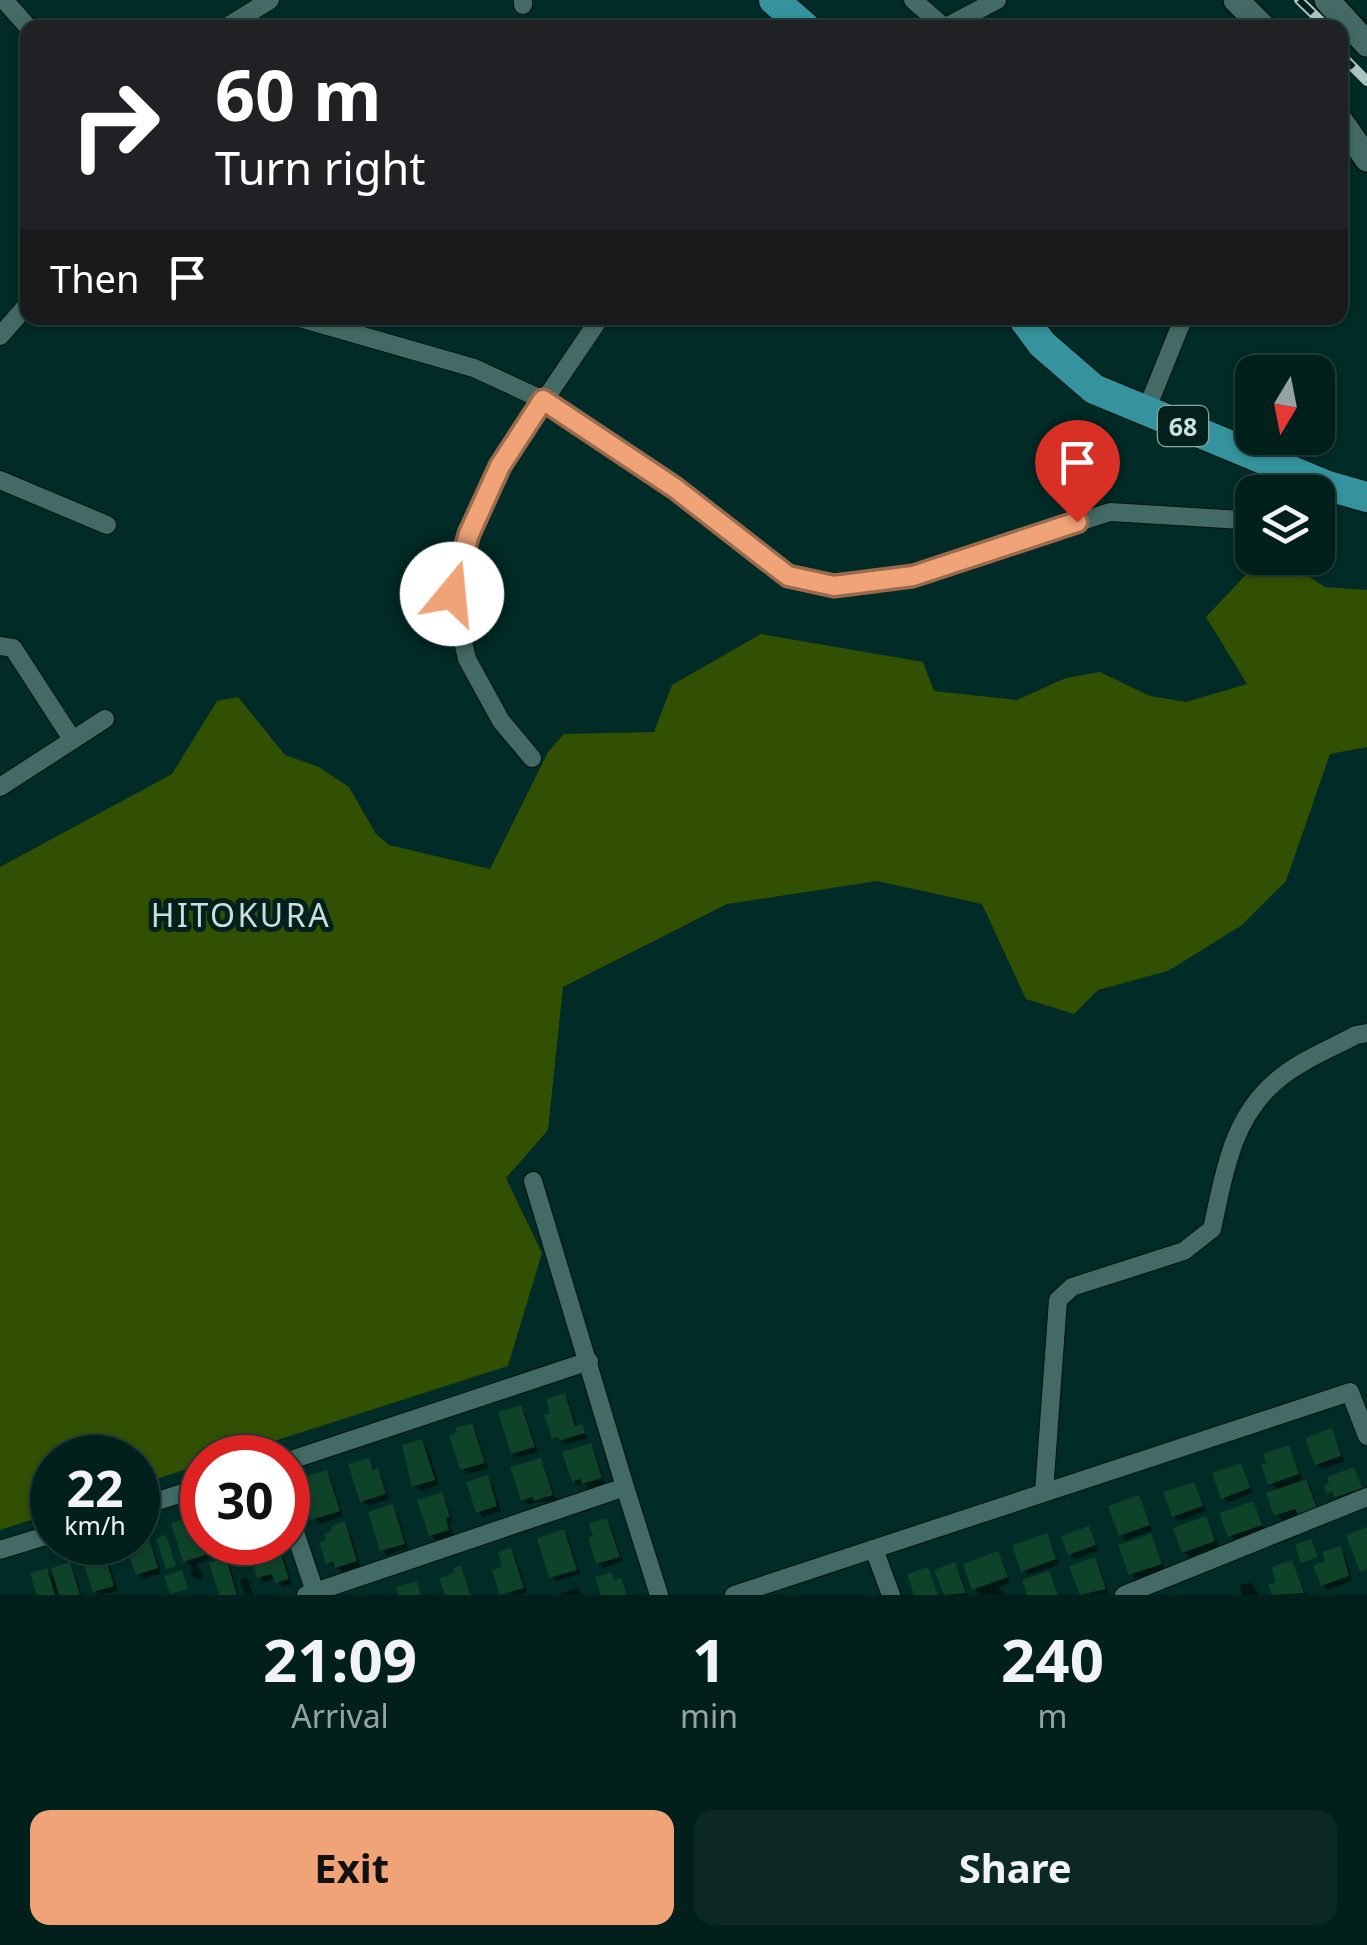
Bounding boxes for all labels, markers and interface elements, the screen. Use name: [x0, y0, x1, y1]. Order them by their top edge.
text: 60 m: [215, 46, 382, 142]
icon: right: [50, 60, 180, 190]
text: Turn right: [215, 137, 426, 198]
icon: arrive: [160, 250, 215, 305]
text: Then: [50, 252, 140, 304]
north arrow: [1235, 355, 1335, 455]
map controls: [1235, 355, 1335, 575]
road number: 68: [1158, 406, 1208, 446]
pin: [1035, 420, 1120, 523]
icon: arrive: [1050, 435, 1105, 490]
button: layers: [1235, 475, 1335, 575]
position arrow: [400, 542, 504, 646]
district label: HITOKURA: [151, 893, 331, 936]
speed limit sign: 30: [180, 1435, 310, 1565]
text: 22: [66, 1454, 124, 1522]
text: km/h: [64, 1508, 126, 1542]
text: 21:09: [263, 1618, 417, 1700]
text: 1: [692, 1618, 726, 1700]
text: 240: [1001, 1618, 1104, 1700]
text: Arrival: [291, 1694, 389, 1737]
text: min: [680, 1694, 738, 1737]
text: m: [1038, 1694, 1067, 1737]
button: Exit: [30, 1810, 674, 1925]
button: Share: [694, 1810, 1337, 1925]

